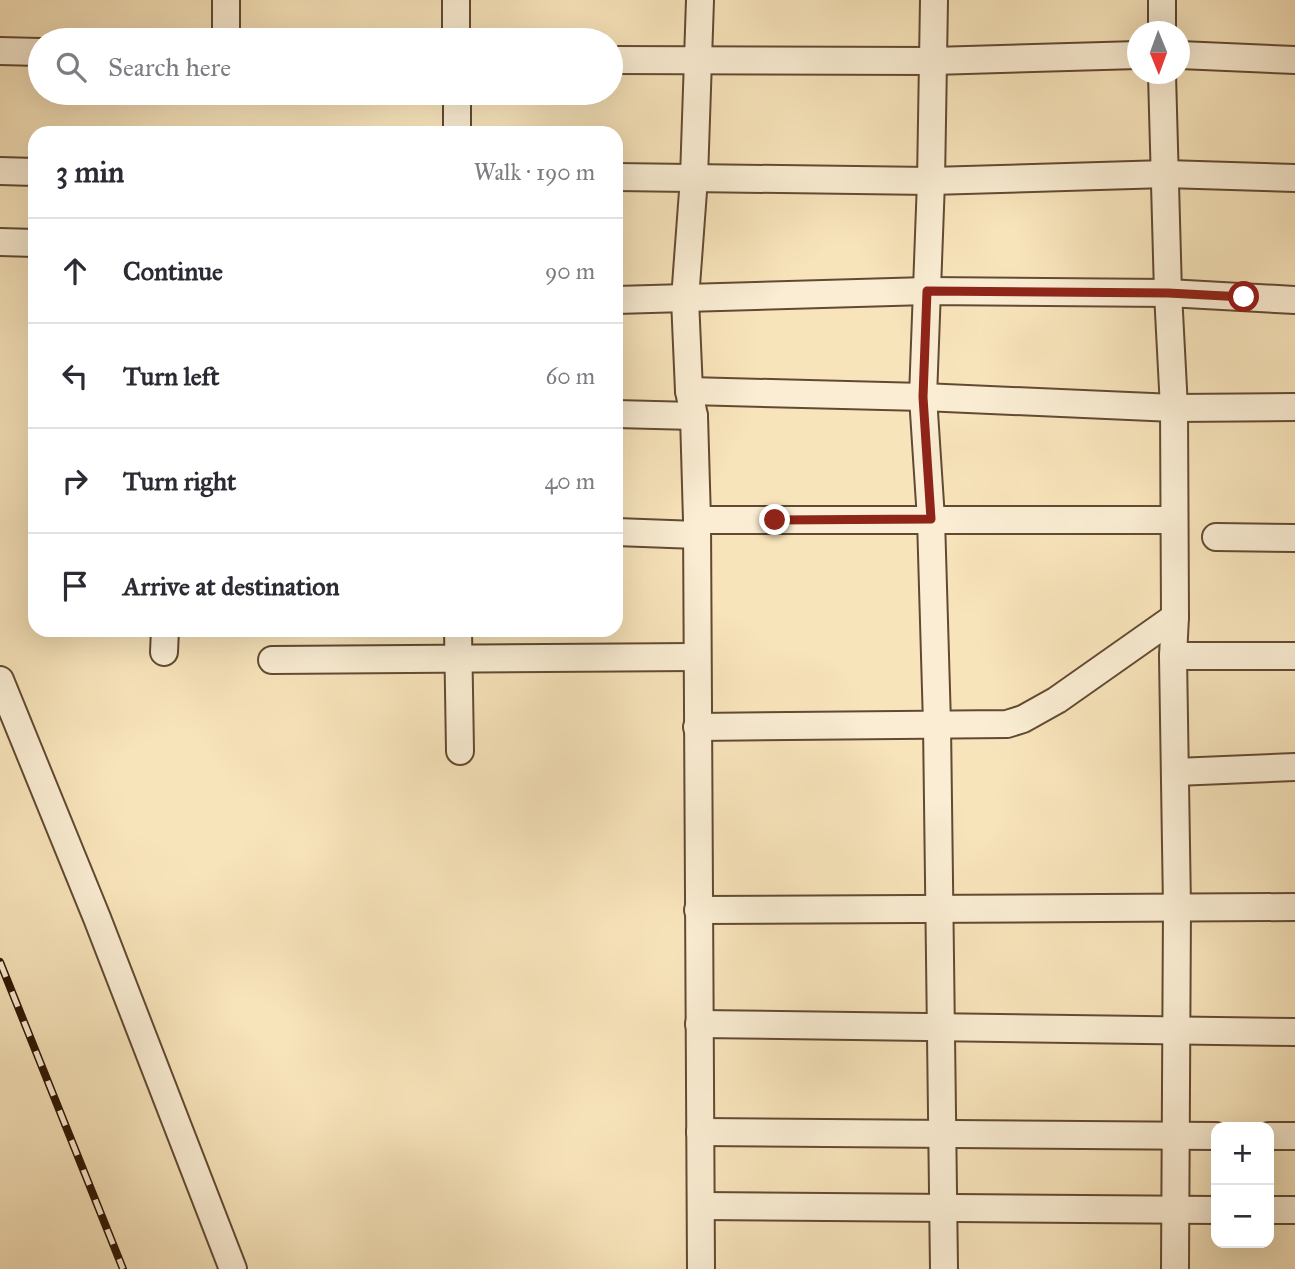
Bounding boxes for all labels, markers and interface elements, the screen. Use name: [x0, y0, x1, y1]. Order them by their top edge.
north arrow: [1127, 21, 1190, 84]
search box: [28, 28, 623, 105]
icon: search: [52, 48, 90, 86]
text: Search here: [108, 51, 231, 83]
text: 3 min: [56, 154, 124, 190]
text: Walk · 190 m: [474, 158, 595, 186]
icon: ahead: [56, 252, 94, 290]
text: Continue: [123, 255, 223, 287]
text: 90 m: [545, 257, 595, 285]
route start: [1228, 281, 1259, 312]
icon: left: [56, 357, 94, 395]
text: Turn left: [123, 360, 219, 392]
text: 60 m: [546, 362, 595, 390]
icon: right: [56, 462, 94, 500]
text: Turn right: [123, 465, 236, 497]
text: 40 m: [545, 467, 595, 495]
route end: [759, 504, 790, 535]
icon: arrive: [56, 567, 94, 605]
text: Arrive at destination: [123, 570, 340, 602]
map controls: [1211, 1122, 1274, 1248]
button: +: [1211, 1122, 1274, 1185]
button: −: [1211, 1185, 1274, 1248]

